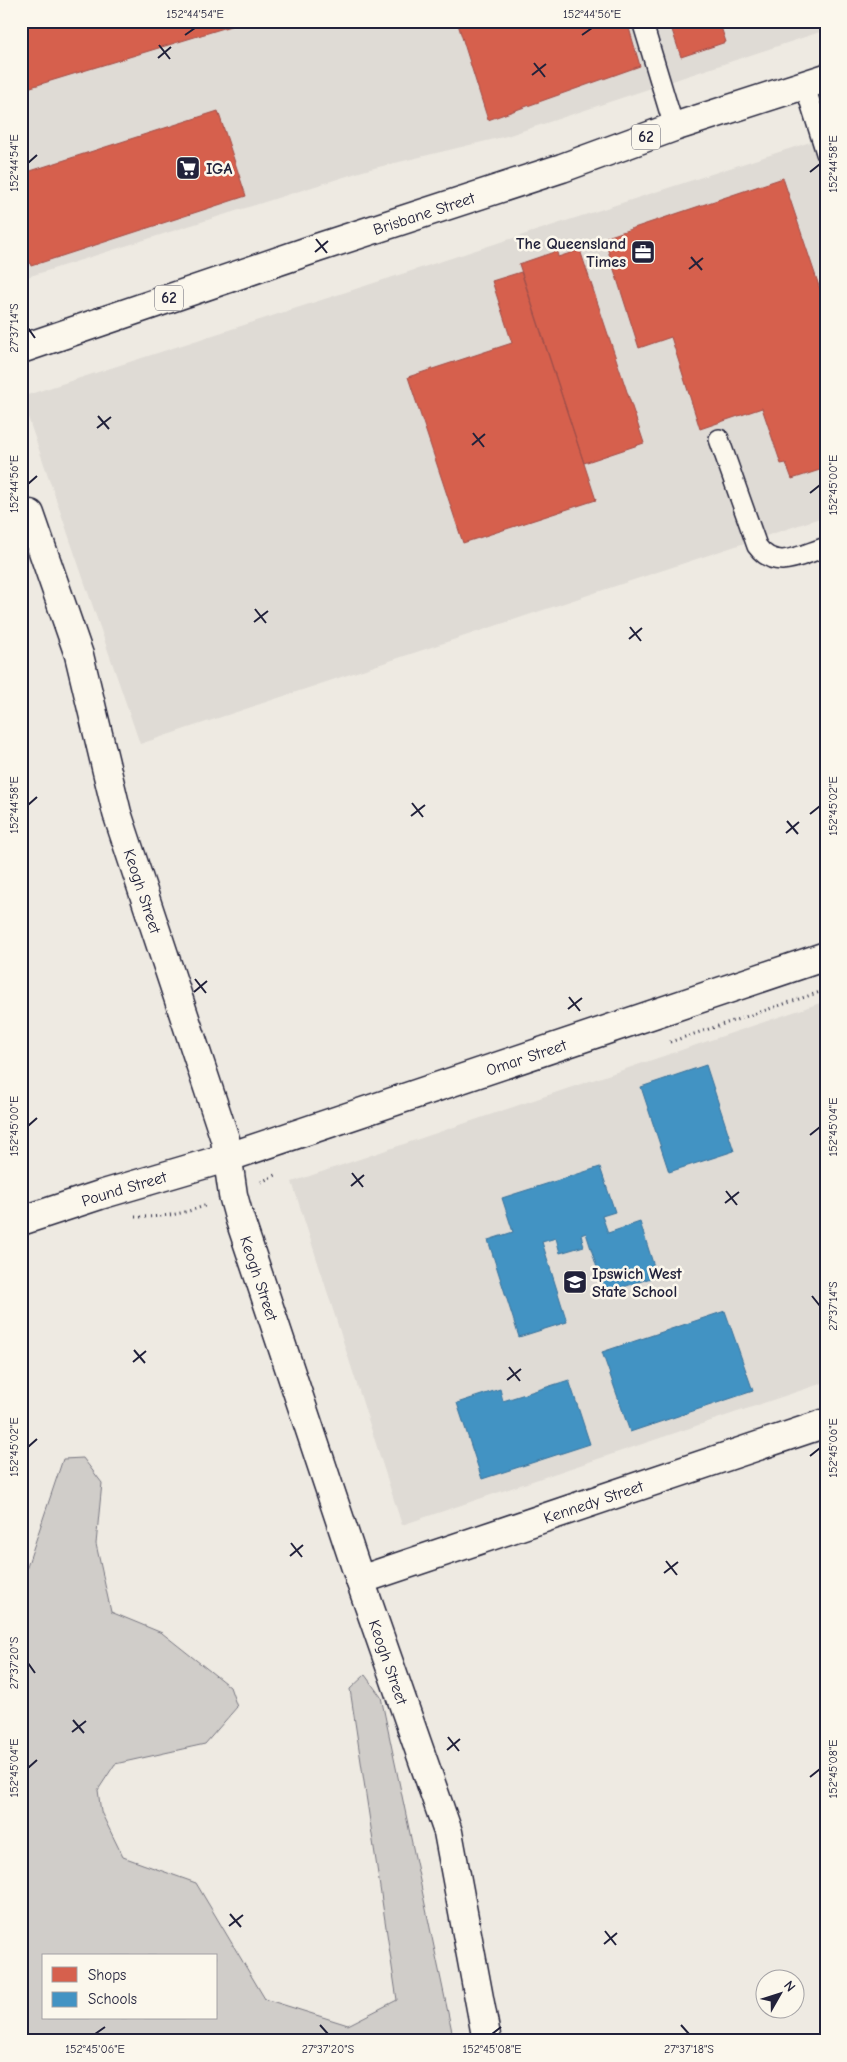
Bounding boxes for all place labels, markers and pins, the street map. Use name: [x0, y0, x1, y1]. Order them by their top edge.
supermarket icon: IGA: [175, 155, 201, 181]
place label: IGA: [206, 160, 232, 178]
place label: The Queensland Times: [516, 235, 626, 271]
office icon: The Queensland Times: [630, 239, 656, 265]
place label: Ipswich West State School: [592, 1265, 683, 1301]
school or university icon: Ipswich West State School: [562, 1269, 588, 1295]

